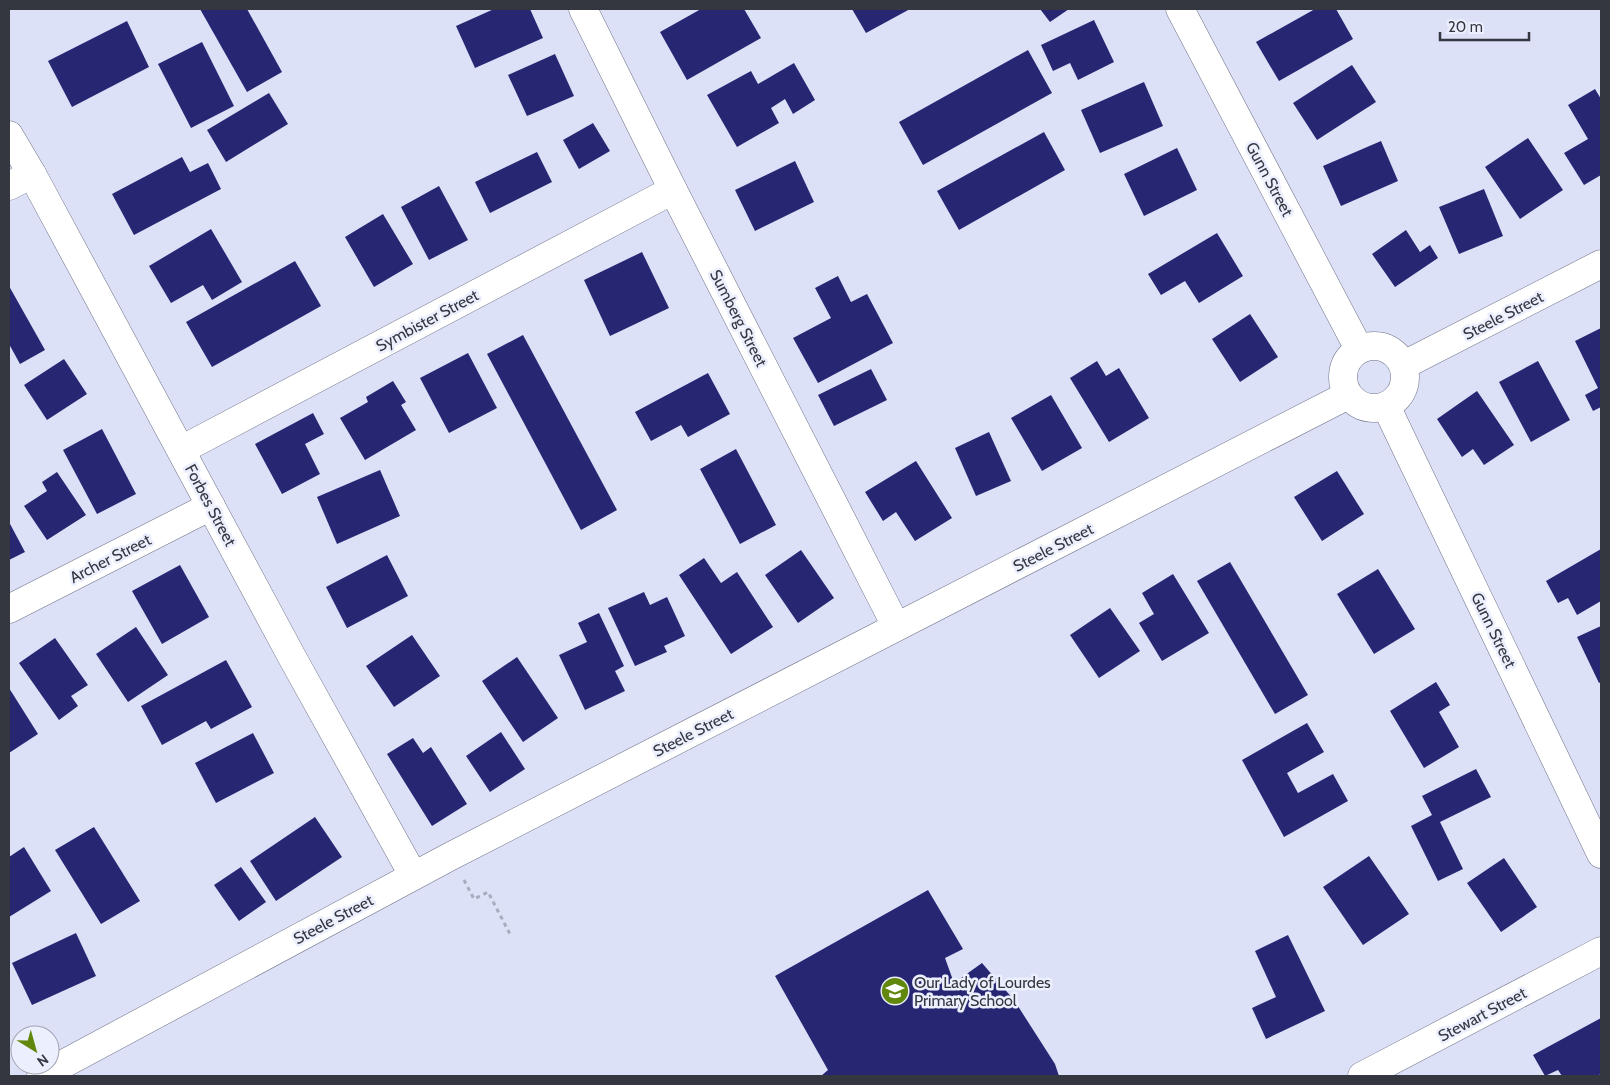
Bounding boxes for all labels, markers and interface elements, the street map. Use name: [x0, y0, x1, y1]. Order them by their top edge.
scale bar: [1440, 10, 1529, 42]
text: 20 m: [1448, 18, 1483, 36]
street label: Gunn Street: [1242, 139, 1297, 220]
street label: Sumberg Street: [706, 267, 771, 370]
street label: Symbister Street: [373, 285, 482, 355]
street label: Steele Street: [1460, 287, 1547, 344]
street label: Forbes Street: [181, 461, 240, 550]
street label: Steele Street: [1010, 519, 1097, 576]
street label: Archer Street: [66, 530, 155, 587]
street label: Gunn Street: [1467, 589, 1520, 672]
street label: Steele Street: [650, 704, 737, 761]
street label: Steele Street: [290, 890, 377, 948]
place label: Our Lady of Lourdes Primary School: [914, 973, 1051, 1010]
school or university icon: Our Lady of Lourdes Primary School: [880, 976, 910, 1006]
street label: Stewart Street: [1435, 983, 1530, 1046]
north arrow: [10, 1025, 60, 1075]
text: N: [33, 1050, 52, 1071]

